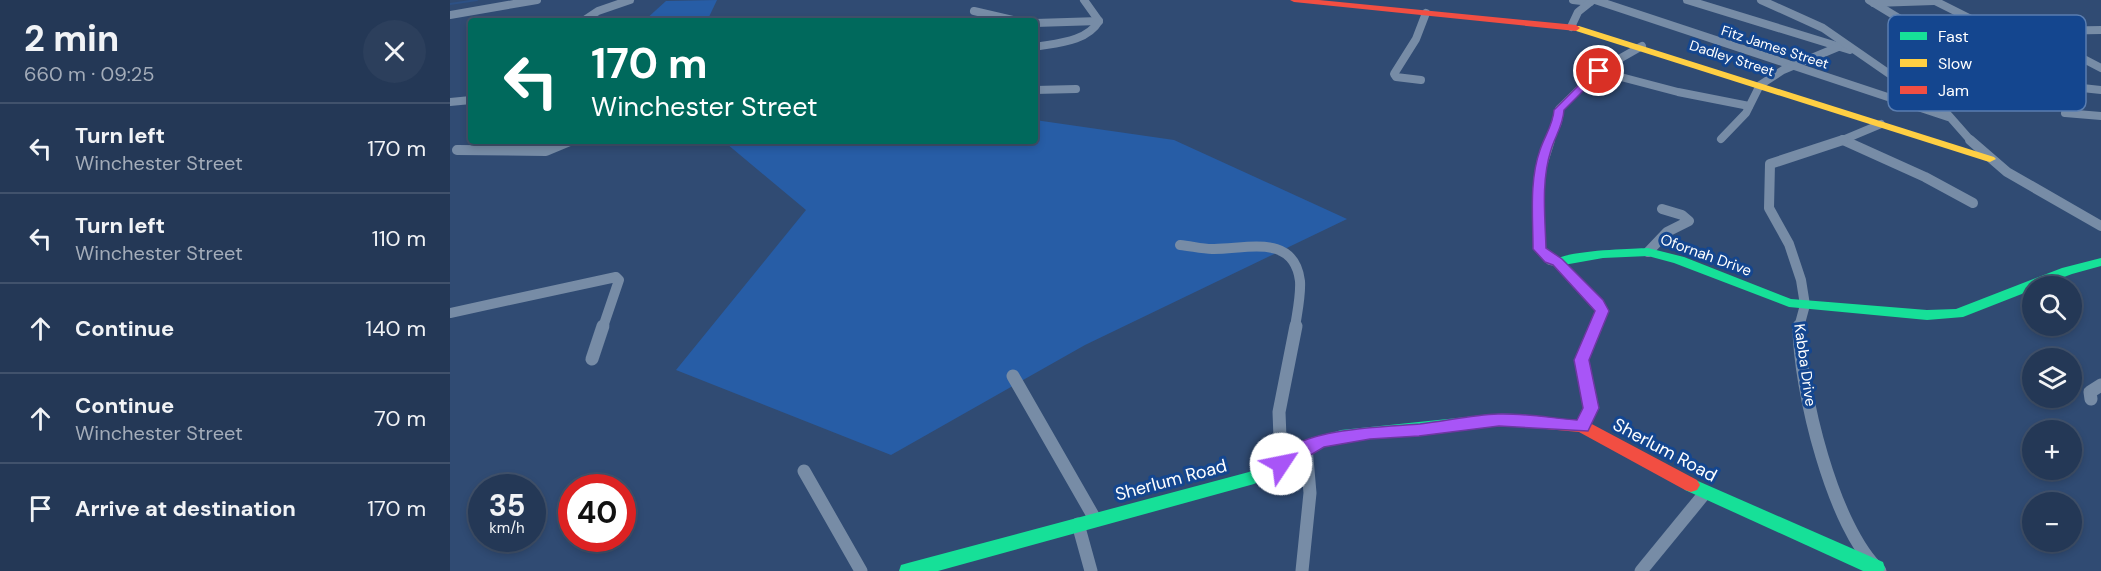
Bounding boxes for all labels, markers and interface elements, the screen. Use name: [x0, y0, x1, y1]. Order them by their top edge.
text: 2 min: [24, 15, 119, 62]
legend: [1888, 15, 2086, 111]
button: close: [363, 20, 426, 83]
street label: Fitz James Street: [1719, 21, 1831, 73]
text: Fast: [1938, 26, 1969, 47]
text: 170 m: [591, 36, 708, 91]
street label: Dadley Street: [1687, 36, 1777, 80]
icon: left: [492, 42, 570, 120]
pin: [1573, 45, 1624, 96]
text: Slow: [1938, 53, 1972, 74]
icon: arrive: [1582, 54, 1615, 87]
text: 660 m · 09:25: [24, 61, 155, 87]
text: Jam: [1938, 80, 1969, 101]
text: Winchester Street: [591, 89, 818, 124]
text: Turn left: [75, 121, 165, 150]
icon: left: [24, 132, 57, 165]
text: 170 m: [367, 134, 426, 163]
text: Winchester Street: [75, 150, 243, 176]
text: Turn left: [75, 211, 165, 240]
icon: left: [24, 222, 57, 255]
text: 110 m: [372, 224, 426, 253]
street label: Ofornah Drive: [1658, 229, 1754, 281]
text: Winchester Street: [75, 240, 243, 266]
map controls: [2022, 276, 2082, 552]
button: search: [2022, 276, 2082, 336]
icon: ahead: [24, 312, 57, 345]
text: Continue: [75, 314, 174, 343]
text: 140 m: [365, 314, 426, 343]
street label: Kabba Drive: [1789, 322, 1821, 408]
button: layers: [2022, 348, 2082, 408]
text: Continue: [75, 391, 174, 420]
icon: ahead: [24, 402, 57, 435]
text: 70 m: [374, 404, 426, 433]
street label: Sherlum Road: [1609, 412, 1721, 488]
text: Winchester Street: [75, 420, 243, 446]
button: +: [2022, 420, 2082, 480]
position arrow: [1249, 432, 1313, 496]
street label: Sherlum Road: [1112, 454, 1230, 506]
speed limit sign: 40: [558, 474, 636, 552]
text: 35: [489, 486, 525, 525]
icon: arrive: [24, 492, 57, 525]
button: −: [2022, 492, 2082, 552]
text: Arrive at destination: [75, 494, 296, 523]
text: 170 m: [367, 494, 426, 523]
text: km/h: [489, 518, 525, 538]

